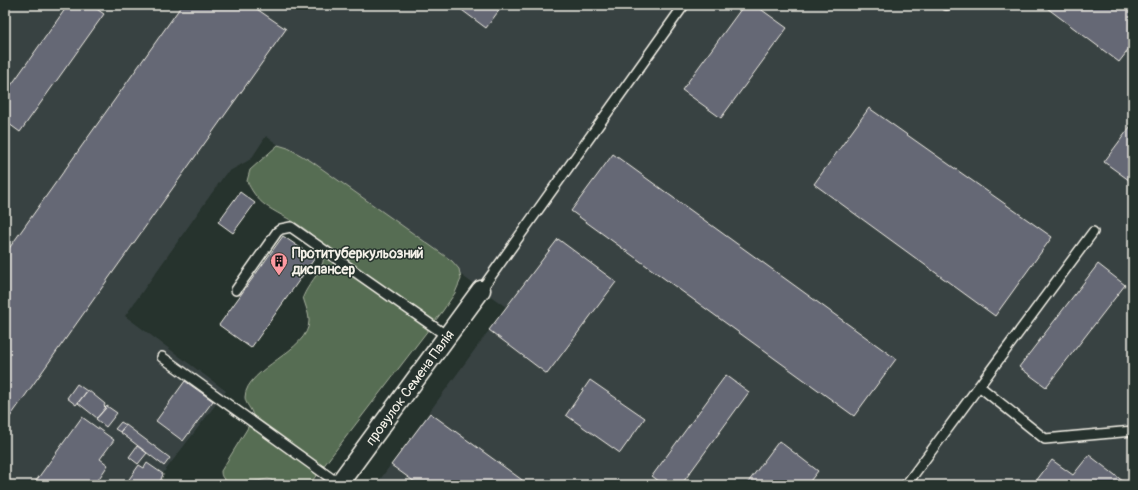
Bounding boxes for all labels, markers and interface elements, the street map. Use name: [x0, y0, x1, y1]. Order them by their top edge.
place label: Протитуберкульозний диспансер: [291, 245, 424, 278]
building icon: Протитуберкульозний диспансер: [269, 251, 289, 276]
street label: провулок Семена Палія: [362, 327, 458, 449]

